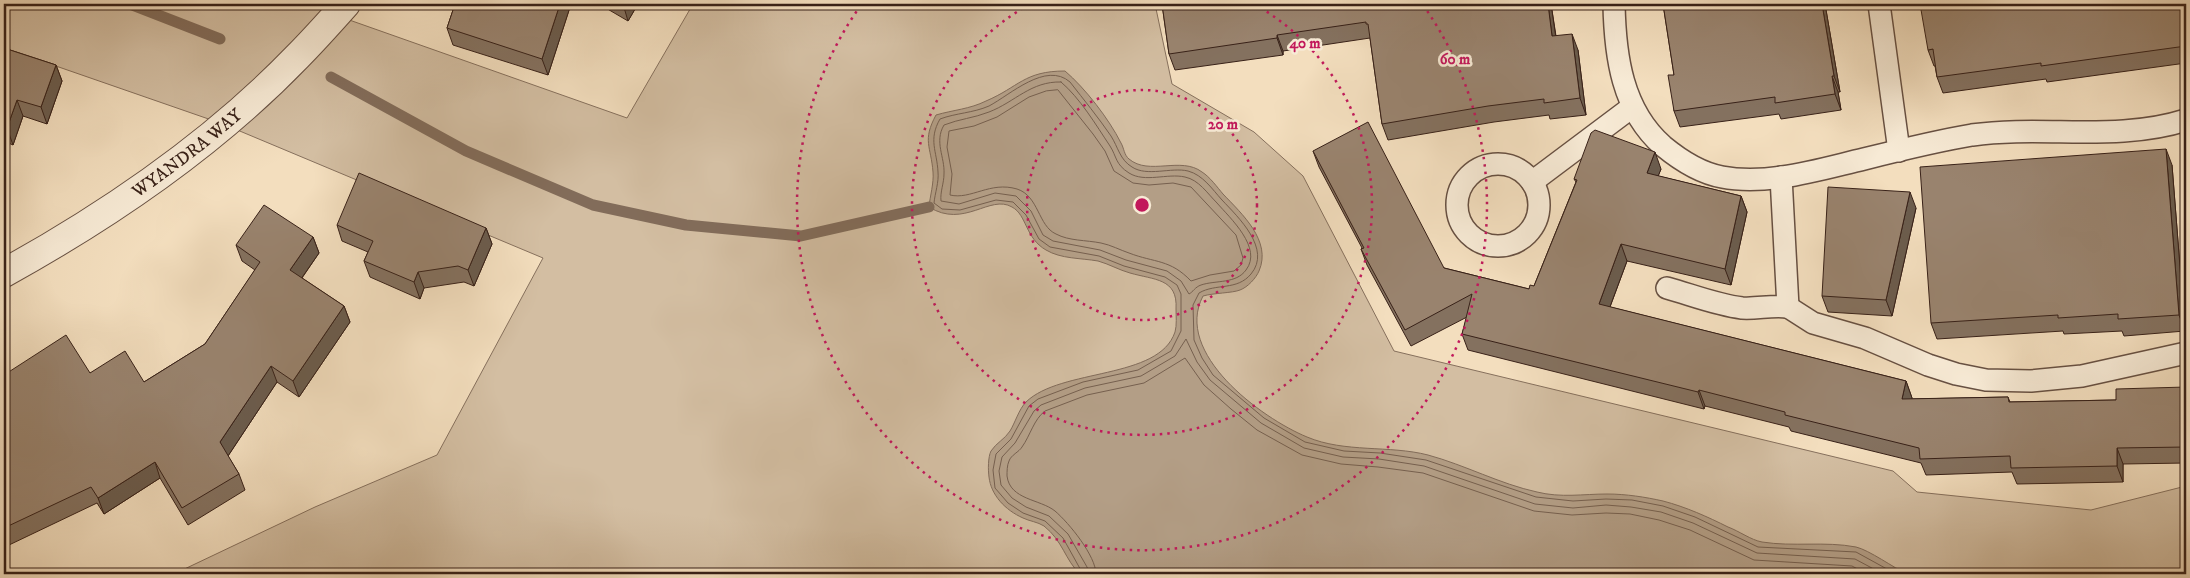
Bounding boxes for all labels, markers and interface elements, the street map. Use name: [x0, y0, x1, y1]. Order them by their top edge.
text: 40 m: [1288, 34, 1321, 53]
text: 60 m: [1440, 50, 1471, 69]
street label: WYANDRA WAY: [127, 104, 247, 204]
text: 20 m: [1208, 115, 1239, 134]
centre of rings: [1133, 196, 1151, 214]

